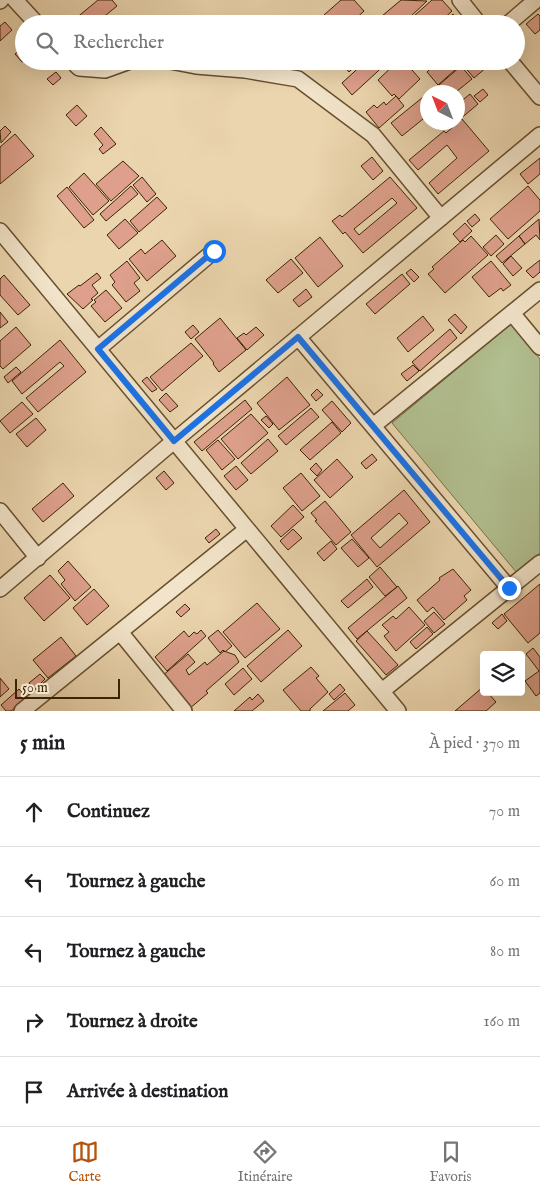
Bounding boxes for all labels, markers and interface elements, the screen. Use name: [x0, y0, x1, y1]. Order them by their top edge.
search box: [15, 15, 525, 70]
icon: search: [33, 29, 61, 57]
text: Rechercher: [73, 31, 164, 55]
north arrow: [420, 85, 465, 130]
route start: [203, 240, 226, 263]
route end: [498, 577, 521, 600]
map controls: [480, 651, 525, 696]
button: layers: [480, 651, 525, 696]
scale bar: [15, 676, 120, 699]
text: 50 m: [22, 679, 48, 697]
text: 5 min: [20, 730, 65, 757]
text: À pied · 370 m: [429, 734, 520, 754]
icon: ahead: [20, 798, 48, 826]
text: Continuez: [67, 800, 150, 824]
text: 70 m: [489, 802, 520, 822]
icon: left: [20, 868, 48, 896]
text: Tournez à gauche: [67, 870, 206, 894]
text: 60 m: [490, 872, 520, 892]
icon: left: [20, 938, 48, 966]
text: Tournez à gauche: [67, 940, 206, 964]
text: 80 m: [490, 942, 520, 962]
icon: right: [20, 1008, 48, 1036]
text: Tournez à droite: [67, 1010, 198, 1034]
text: 160 m: [484, 1012, 520, 1032]
icon: arrive: [20, 1078, 48, 1106]
text: Arrivée à destination: [67, 1080, 228, 1104]
tab: Carte: [68, 1138, 101, 1186]
tab: Itinéraire: [238, 1138, 293, 1186]
tab: Favoris: [430, 1138, 472, 1186]

